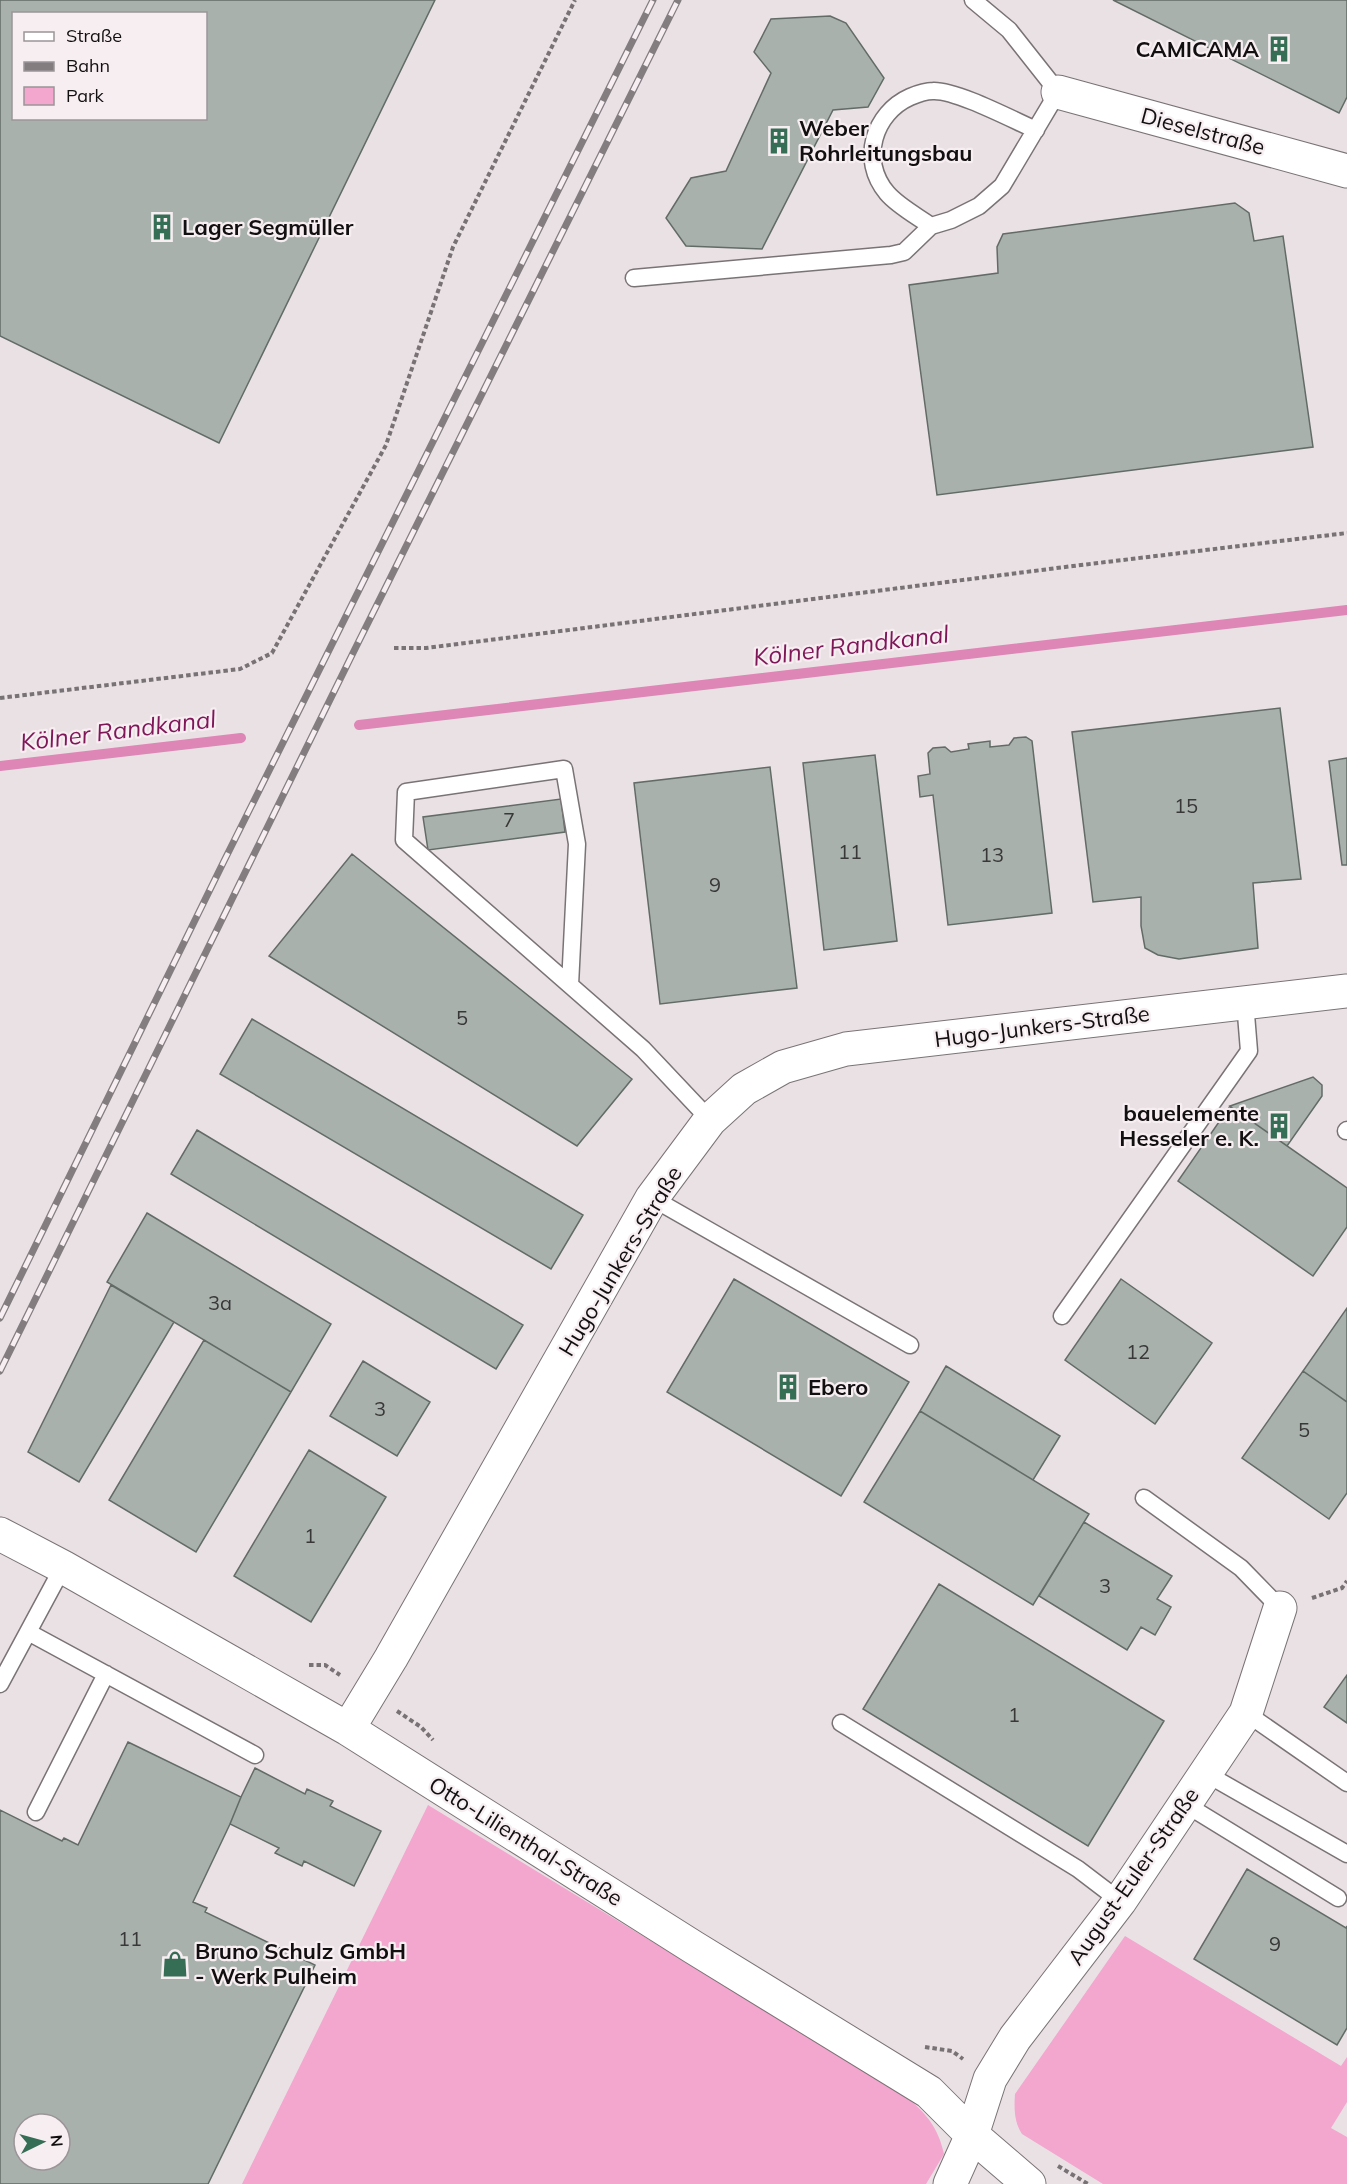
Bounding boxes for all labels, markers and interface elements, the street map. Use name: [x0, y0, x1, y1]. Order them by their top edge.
legend: [12, 12, 207, 120]
text: Straße: [66, 24, 122, 47]
building icon: CAMICAMA: [1264, 34, 1294, 64]
place label: CAMICAMA: [1135, 35, 1259, 63]
text: Bahn: [66, 54, 110, 77]
text: Park: [66, 84, 105, 107]
street label: Dieselstraße: [1138, 101, 1268, 161]
place label: Weber Rohrleitungsbau: [799, 114, 972, 167]
building icon: Weber Rohrleitungsbau: [764, 126, 794, 156]
building icon: Lager Segmüller: [147, 212, 177, 242]
place label: Lager Segmüller: [182, 213, 354, 241]
water label: Kölner Randkanal: [751, 618, 951, 672]
water label: Kölner Randkanal: [18, 703, 218, 757]
house number: 15: [1174, 793, 1198, 818]
house number: 7: [503, 807, 515, 832]
house number: 11: [838, 839, 862, 864]
house number: 13: [980, 842, 1004, 867]
house number: 9: [709, 872, 721, 897]
street label: Hugo-Junkers-Straße: [933, 999, 1151, 1053]
house number: 5: [456, 1005, 468, 1030]
place label: bauelemente Hesseler e. K.: [1119, 1099, 1259, 1152]
building icon: bauelemente Hesseler e. K.: [1264, 1111, 1294, 1141]
street label: Hugo-Junkers-Straße: [552, 1161, 688, 1361]
house number: 3a: [208, 1290, 232, 1315]
house number: 12: [1126, 1339, 1150, 1364]
building icon: Ebero: [773, 1372, 803, 1402]
place label: Ebero: [808, 1373, 868, 1401]
house number: 3: [374, 1396, 386, 1421]
house number: 5: [1298, 1417, 1310, 1442]
house number: 1: [304, 1523, 316, 1548]
house number: 3: [1099, 1573, 1111, 1598]
house number: 1: [1008, 1702, 1020, 1727]
street label: Otto-Lilienthal-Straße: [424, 1770, 628, 1912]
street label: August-Euler-Straße: [1061, 1782, 1205, 1970]
house number: 11: [118, 1926, 142, 1951]
house number: 9: [1269, 1931, 1281, 1956]
place label: Bruno Schulz GmbH - Werk Pulheim: [195, 1937, 406, 1990]
shop icon: Bruno Schulz GmbH - Werk Pulheim: [160, 1949, 190, 1979]
north arrow: [12, 2112, 72, 2172]
text: N: [46, 2134, 67, 2148]

